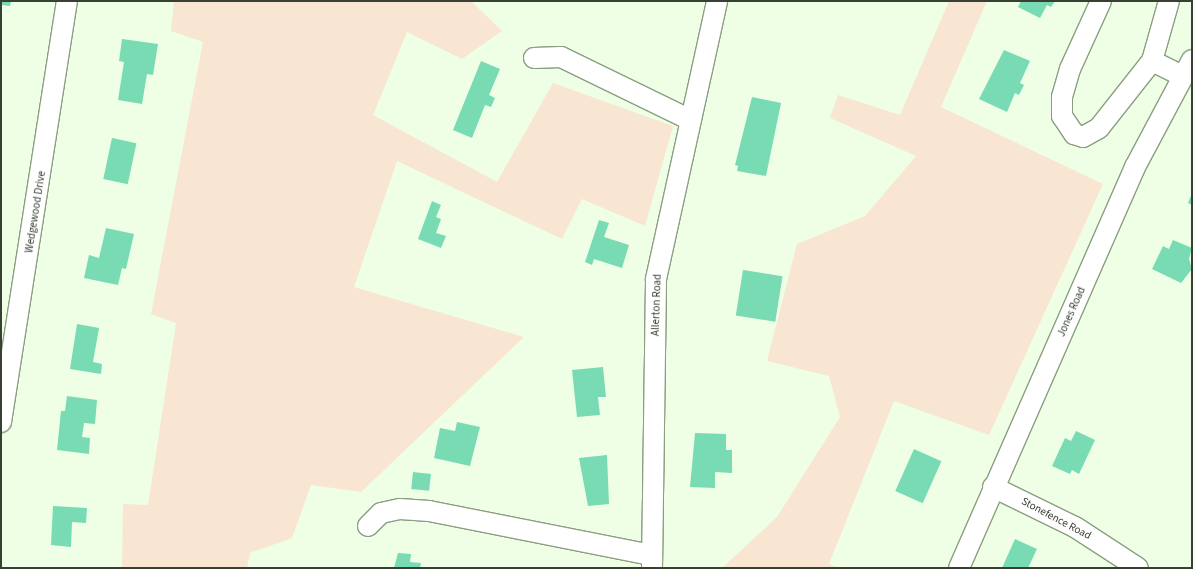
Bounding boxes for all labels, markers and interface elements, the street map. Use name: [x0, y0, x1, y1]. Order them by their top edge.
street label: Wedgewood Drive: [23, 170, 49, 254]
street label: Allerton Road: [649, 274, 665, 336]
street label: Jones Road: [1055, 285, 1089, 339]
street label: Stonefence Road: [1019, 495, 1093, 543]

